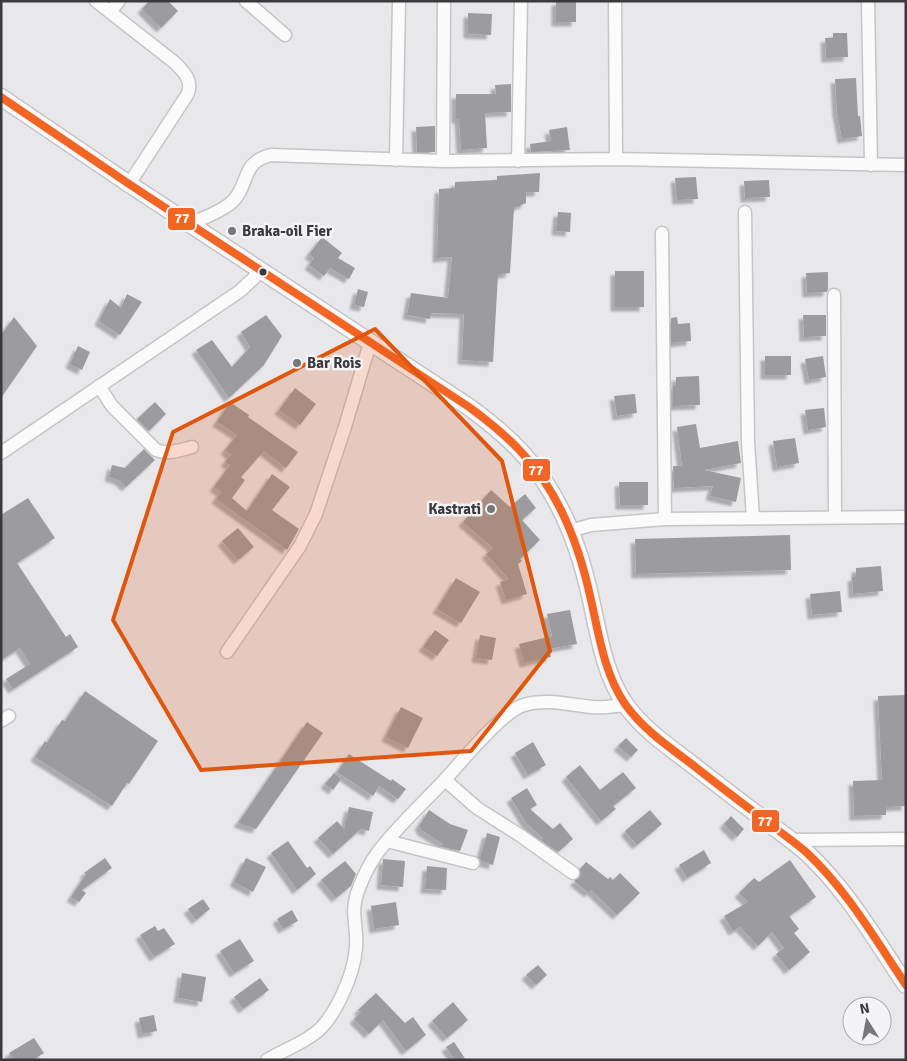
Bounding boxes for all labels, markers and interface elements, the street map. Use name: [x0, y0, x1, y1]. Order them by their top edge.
line badge: 77: [167, 207, 196, 231]
text: 77: [174, 210, 190, 227]
place label: Braka-oil Fier: [242, 222, 332, 240]
marker: Braka-oil Fier: [226, 225, 238, 237]
unlabelled marker: [258, 267, 268, 277]
place label: Bar Rois: [307, 354, 361, 372]
marker: Bar Rois: [291, 357, 303, 369]
line badge: 77: [522, 458, 551, 482]
text: 77: [528, 462, 544, 479]
place label: Kastrati: [428, 500, 481, 518]
marker: Kastrati: [485, 503, 497, 515]
line badge: 77: [751, 809, 780, 833]
text: 77: [757, 813, 773, 830]
north arrow: [842, 996, 892, 1046]
text: N: [858, 999, 871, 1018]

